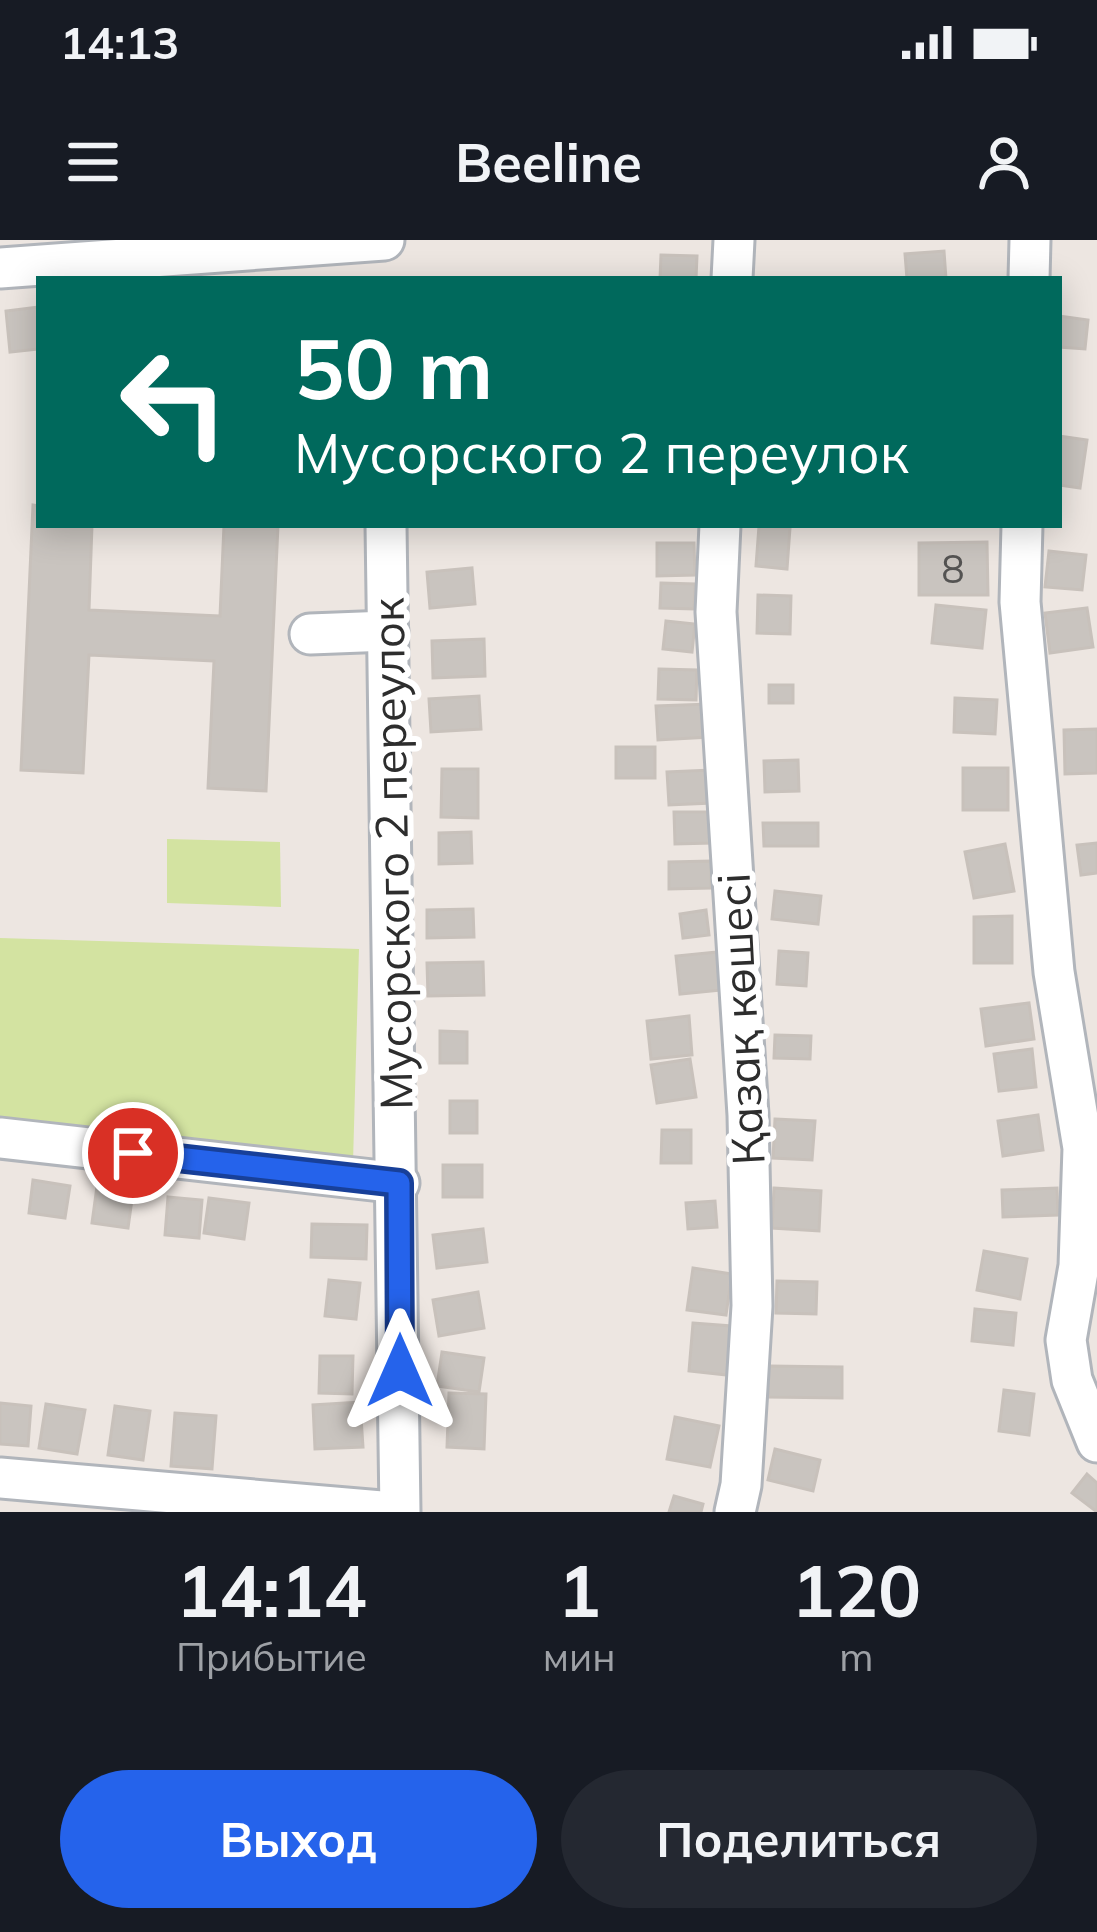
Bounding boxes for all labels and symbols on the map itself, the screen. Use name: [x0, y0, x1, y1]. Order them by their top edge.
house number: 8: [941, 544, 965, 593]
street label: Мусорского 2 переулок: [359, 597, 423, 1111]
street label: Қазақ көшесі: [704, 872, 776, 1167]
pin: [82, 1102, 184, 1204]
position arrow: [337, 1308, 463, 1434]

